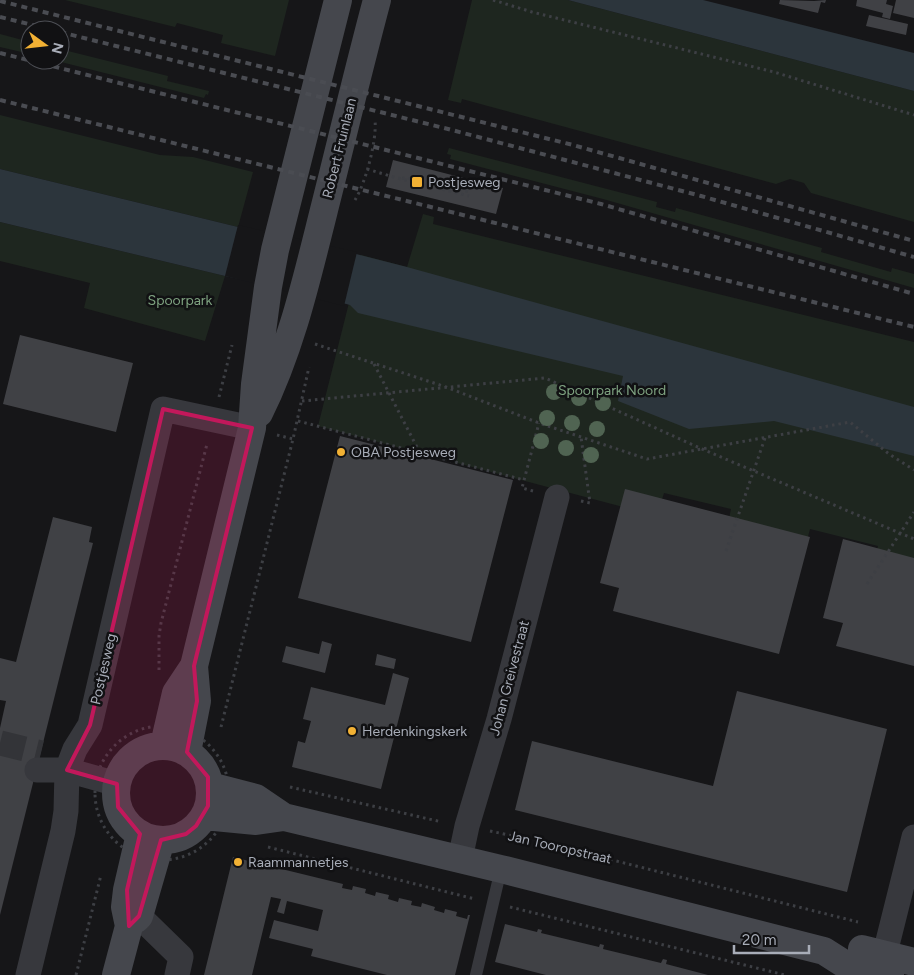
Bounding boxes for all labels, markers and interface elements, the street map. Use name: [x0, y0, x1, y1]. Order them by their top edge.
north arrow: [20, 20, 70, 70]
text: N: [47, 41, 67, 56]
street label: Robert Fruinlaan: [319, 96, 360, 200]
place label: Postjesweg: [428, 174, 501, 191]
marker: Postjesweg: [410, 175, 424, 189]
park label: Spoorpark: [148, 292, 213, 309]
park label: Spoorpark Noord: [558, 382, 666, 399]
place label: OBA Postjesweg: [351, 444, 456, 461]
marker: OBA Postjesweg: [335, 446, 347, 458]
street label: Johan Greivestraat: [486, 619, 533, 738]
street label: Postjesweg: [87, 632, 120, 706]
place label: Herdenkingskerk: [362, 723, 467, 740]
marker: Herdenkingskerk: [346, 725, 358, 737]
street label: Jan Tooropstraat: [506, 827, 613, 868]
place label: Raammannetjes: [248, 854, 349, 871]
marker: Raammannetjes: [232, 856, 244, 868]
scale bar: [734, 922, 809, 954]
text: 20 m: [742, 931, 776, 949]

